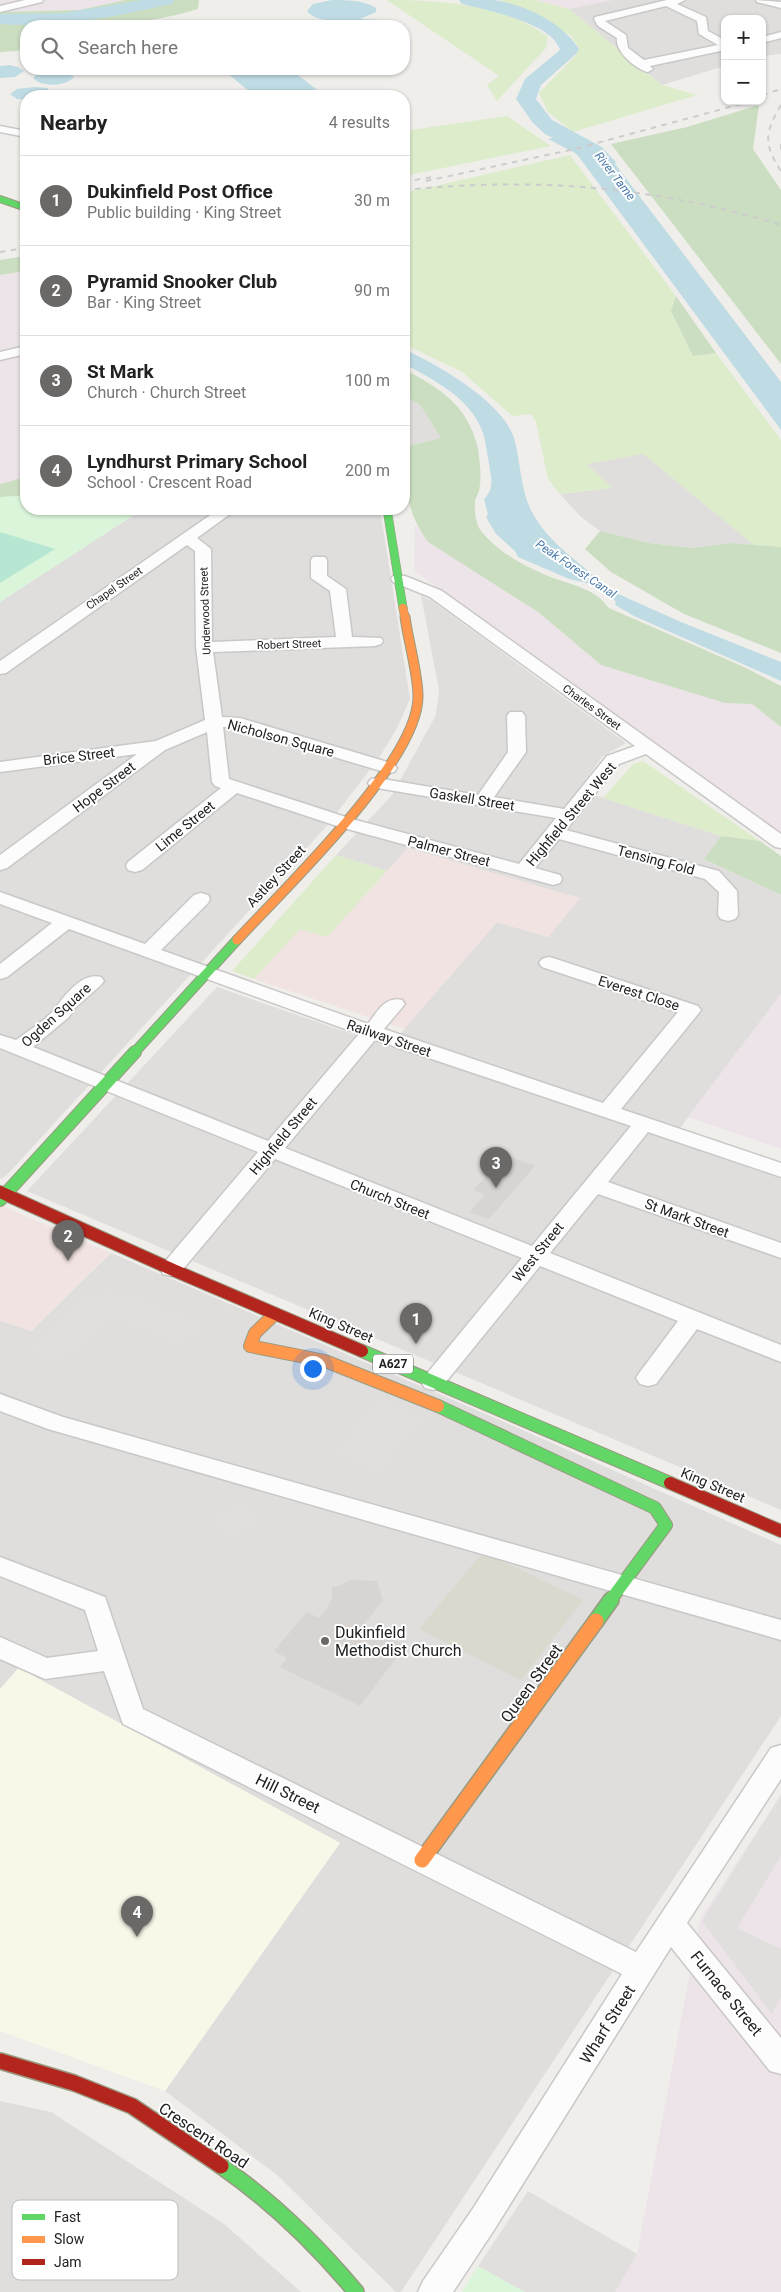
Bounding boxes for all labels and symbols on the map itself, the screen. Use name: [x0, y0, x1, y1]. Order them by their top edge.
water label: River Tame: [592, 149, 638, 203]
water label: Peak Forest Canal: [533, 537, 619, 601]
street label: Chapel Street: [84, 564, 145, 613]
street label: Underwood Street: [197, 566, 214, 655]
street label: Robert Street: [257, 637, 322, 652]
street label: Charles Street: [560, 682, 624, 733]
street label: Nicholson Square: [226, 716, 336, 760]
street label: Brice Street: [42, 744, 116, 768]
street label: Hope Street: [70, 758, 139, 816]
street label: Highfield Street West: [523, 758, 619, 869]
street label: Gaskell Street: [428, 784, 516, 814]
street label: Lime Street: [152, 797, 218, 855]
street label: Palmer Street: [406, 832, 492, 870]
street label: Astley Street: [243, 841, 309, 910]
street label: Tensing Fold: [616, 842, 696, 878]
street label: Everest Close: [596, 972, 682, 1014]
street label: Ogden Square: [18, 980, 94, 1050]
street label: Railway Street: [345, 1016, 434, 1060]
street label: Highfield Street: [246, 1094, 320, 1178]
pin: 3: [480, 1147, 512, 1188]
street label: Church Street: [348, 1176, 433, 1222]
street label: St Mark Street: [643, 1195, 732, 1241]
street label: West Street: [509, 1219, 567, 1285]
pin: 2: [52, 1220, 84, 1261]
pin: 1: [400, 1303, 432, 1344]
street label: King Street: [306, 1304, 376, 1346]
road number: A627: [373, 1355, 413, 1374]
your location: [300, 1356, 326, 1382]
street label: King Street: [678, 1464, 748, 1506]
place label: Dukinfield Methodist Church: [335, 1623, 462, 1660]
marker: Dukinfield Methodist Church: [319, 1635, 331, 1647]
street label: Queen Street: [497, 1641, 566, 1726]
street label: Hill Street: [252, 1770, 323, 1817]
pin: 4: [121, 1896, 153, 1937]
street label: Furnace Street: [687, 1947, 767, 2040]
street label: Wharf Street: [576, 1981, 639, 2067]
street label: Crescent Road: [155, 2098, 252, 2172]
legend: [12, 2200, 178, 2280]
text: Fast: [54, 2209, 81, 2225]
text: Slow: [54, 2231, 85, 2247]
text: Jam: [54, 2254, 82, 2270]

